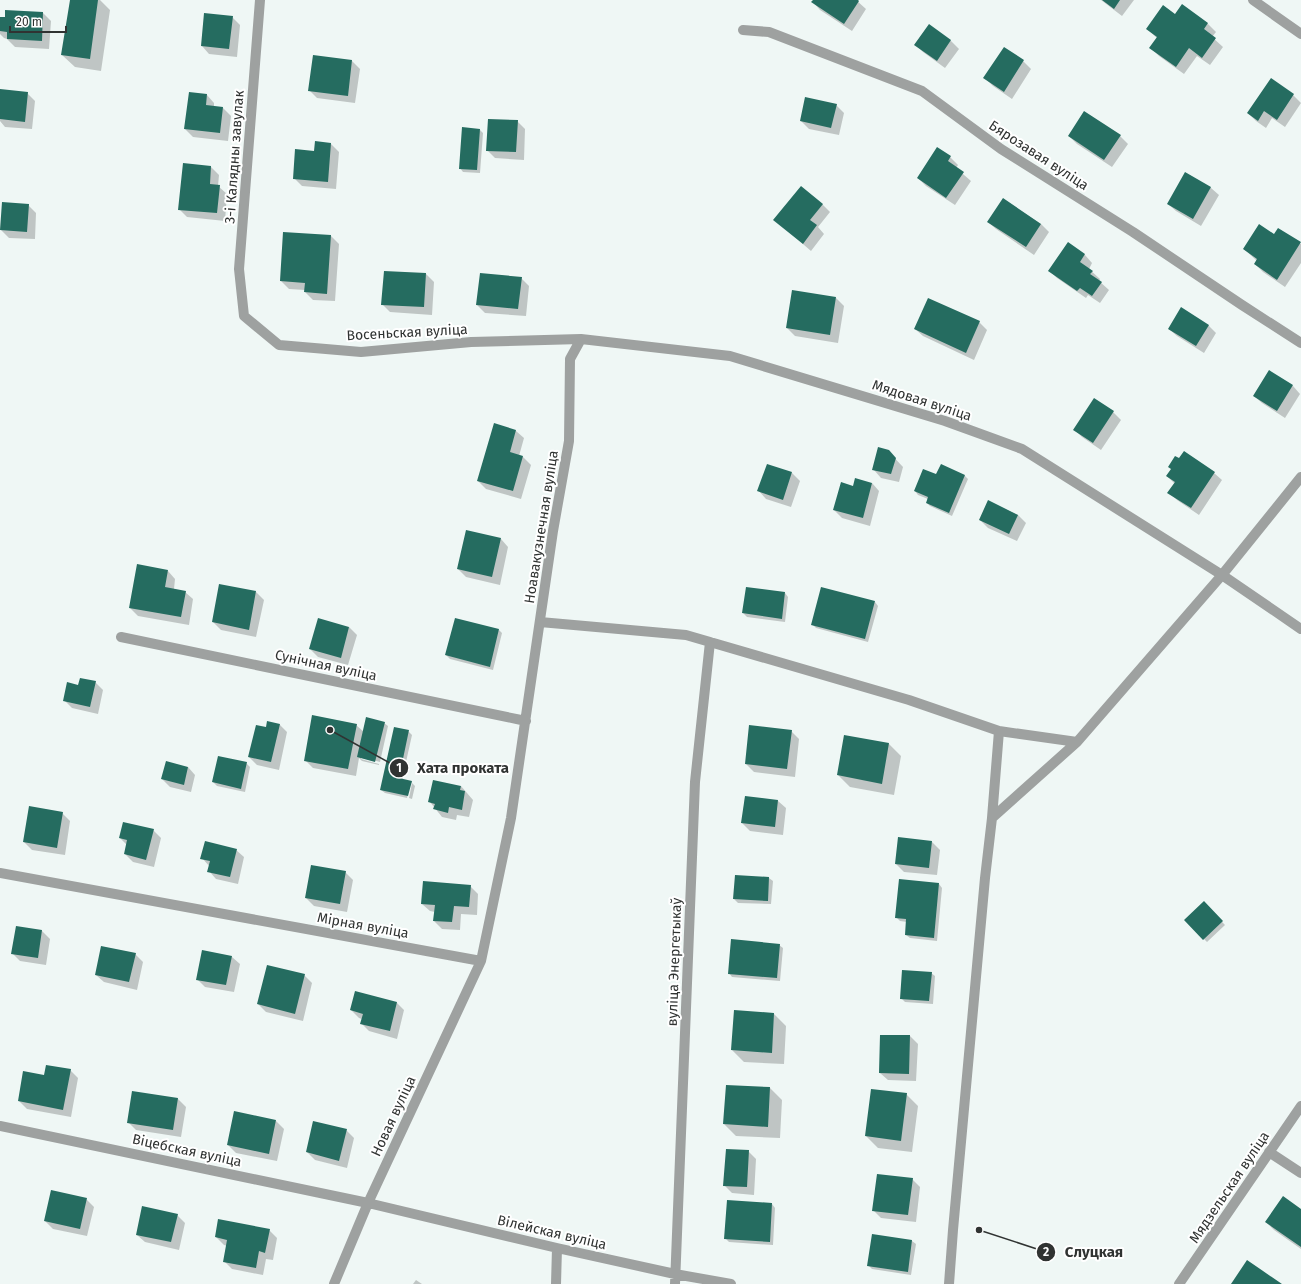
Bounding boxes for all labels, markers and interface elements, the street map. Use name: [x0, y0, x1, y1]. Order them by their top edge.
scale bar: [10, 8, 66, 34]
text: 20 m: [16, 15, 42, 29]
street label: 3-і Калядны завулак: [221, 89, 248, 224]
street label: Бярозавая вуліца: [986, 117, 1092, 194]
street label: Восеньская вуліца: [346, 321, 468, 344]
street label: Мядовая вуліца: [870, 376, 974, 425]
street label: Ноавакузнечная вуліца: [521, 449, 562, 605]
street label: Сунічная вуліца: [273, 646, 378, 685]
callout: Хата проката: [389, 755, 517, 782]
text: Хата проката: [416, 759, 509, 777]
text: 1: [396, 761, 402, 775]
street label: вуліца Энергетыкаў: [664, 897, 685, 1027]
street label: Мірная вуліца: [316, 909, 410, 942]
street label: Новая вуліца: [367, 1073, 419, 1159]
street label: Мядзельская вуліца: [1186, 1128, 1273, 1246]
street label: Віцебская вуліца: [131, 1131, 243, 1170]
street label: Вілейская вуліца: [496, 1212, 608, 1253]
callout: Слуцкая: [1036, 1238, 1131, 1265]
text: Слуцкая: [1065, 1243, 1123, 1261]
text: 2: [1043, 1245, 1049, 1259]

